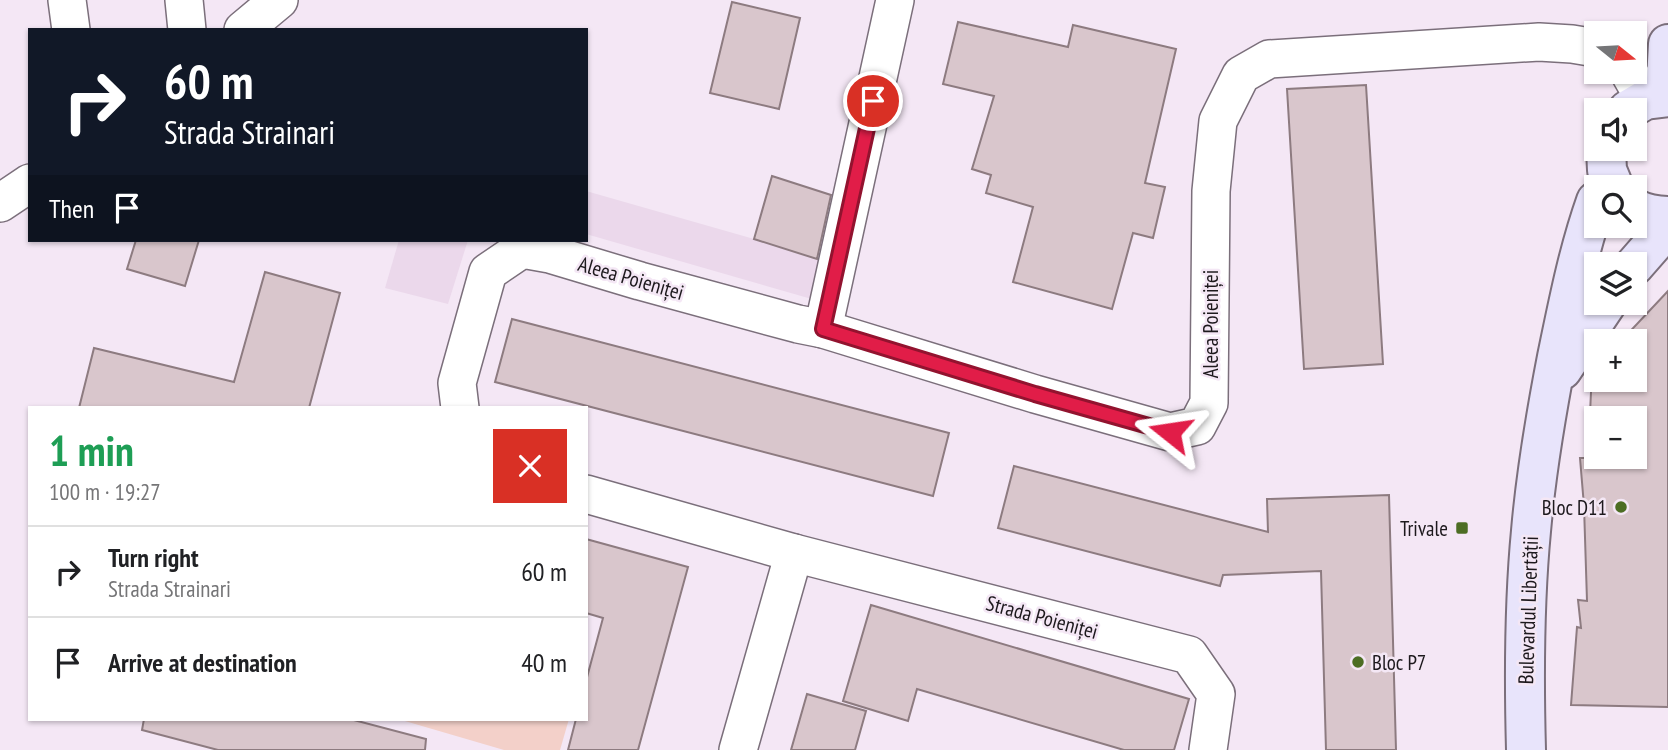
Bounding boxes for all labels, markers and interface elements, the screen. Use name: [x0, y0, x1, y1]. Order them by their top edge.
north arrow: [1584, 21, 1647, 84]
map controls: [1584, 21, 1647, 469]
text: 60 m: [164, 49, 253, 113]
icon: right: [49, 56, 140, 147]
pin: [843, 71, 903, 131]
icon: arrive: [854, 82, 892, 120]
button: sound: [1584, 98, 1647, 161]
text: Strada Strainari: [164, 111, 335, 153]
button: search: [1584, 175, 1647, 238]
icon: arrive: [108, 189, 146, 227]
text: Then: [49, 192, 94, 225]
street label: Aleea Poieniței: [575, 250, 687, 306]
button: layers: [1584, 252, 1647, 315]
street label: Aleea Poieniței: [1197, 270, 1224, 378]
button: +: [1584, 329, 1647, 392]
position arrow: [1133, 395, 1207, 469]
button: −: [1584, 406, 1647, 469]
text: 1 min: [49, 423, 134, 478]
button: close: [493, 429, 567, 503]
text: 100 m · 19:27: [49, 477, 161, 506]
place label: Bloc D11: [1542, 494, 1607, 521]
marker: Bloc D11: [1613, 499, 1629, 515]
place label: Trivale: [1400, 515, 1448, 542]
marker: Trivale: [1454, 520, 1470, 536]
street label: Bulevardul Libertății: [1512, 535, 1544, 685]
text: Turn right: [108, 541, 199, 574]
icon: right: [49, 553, 87, 591]
text: 60 m: [521, 555, 567, 588]
text: Strada Strainari: [108, 574, 231, 603]
street label: Strada Poieniței: [983, 589, 1101, 645]
icon: arrive: [49, 644, 87, 682]
text: Arrive at destination: [108, 646, 297, 679]
text: 40 m: [521, 646, 567, 679]
place label: Bloc P7: [1372, 649, 1426, 676]
marker: Bloc P7: [1350, 654, 1366, 670]

